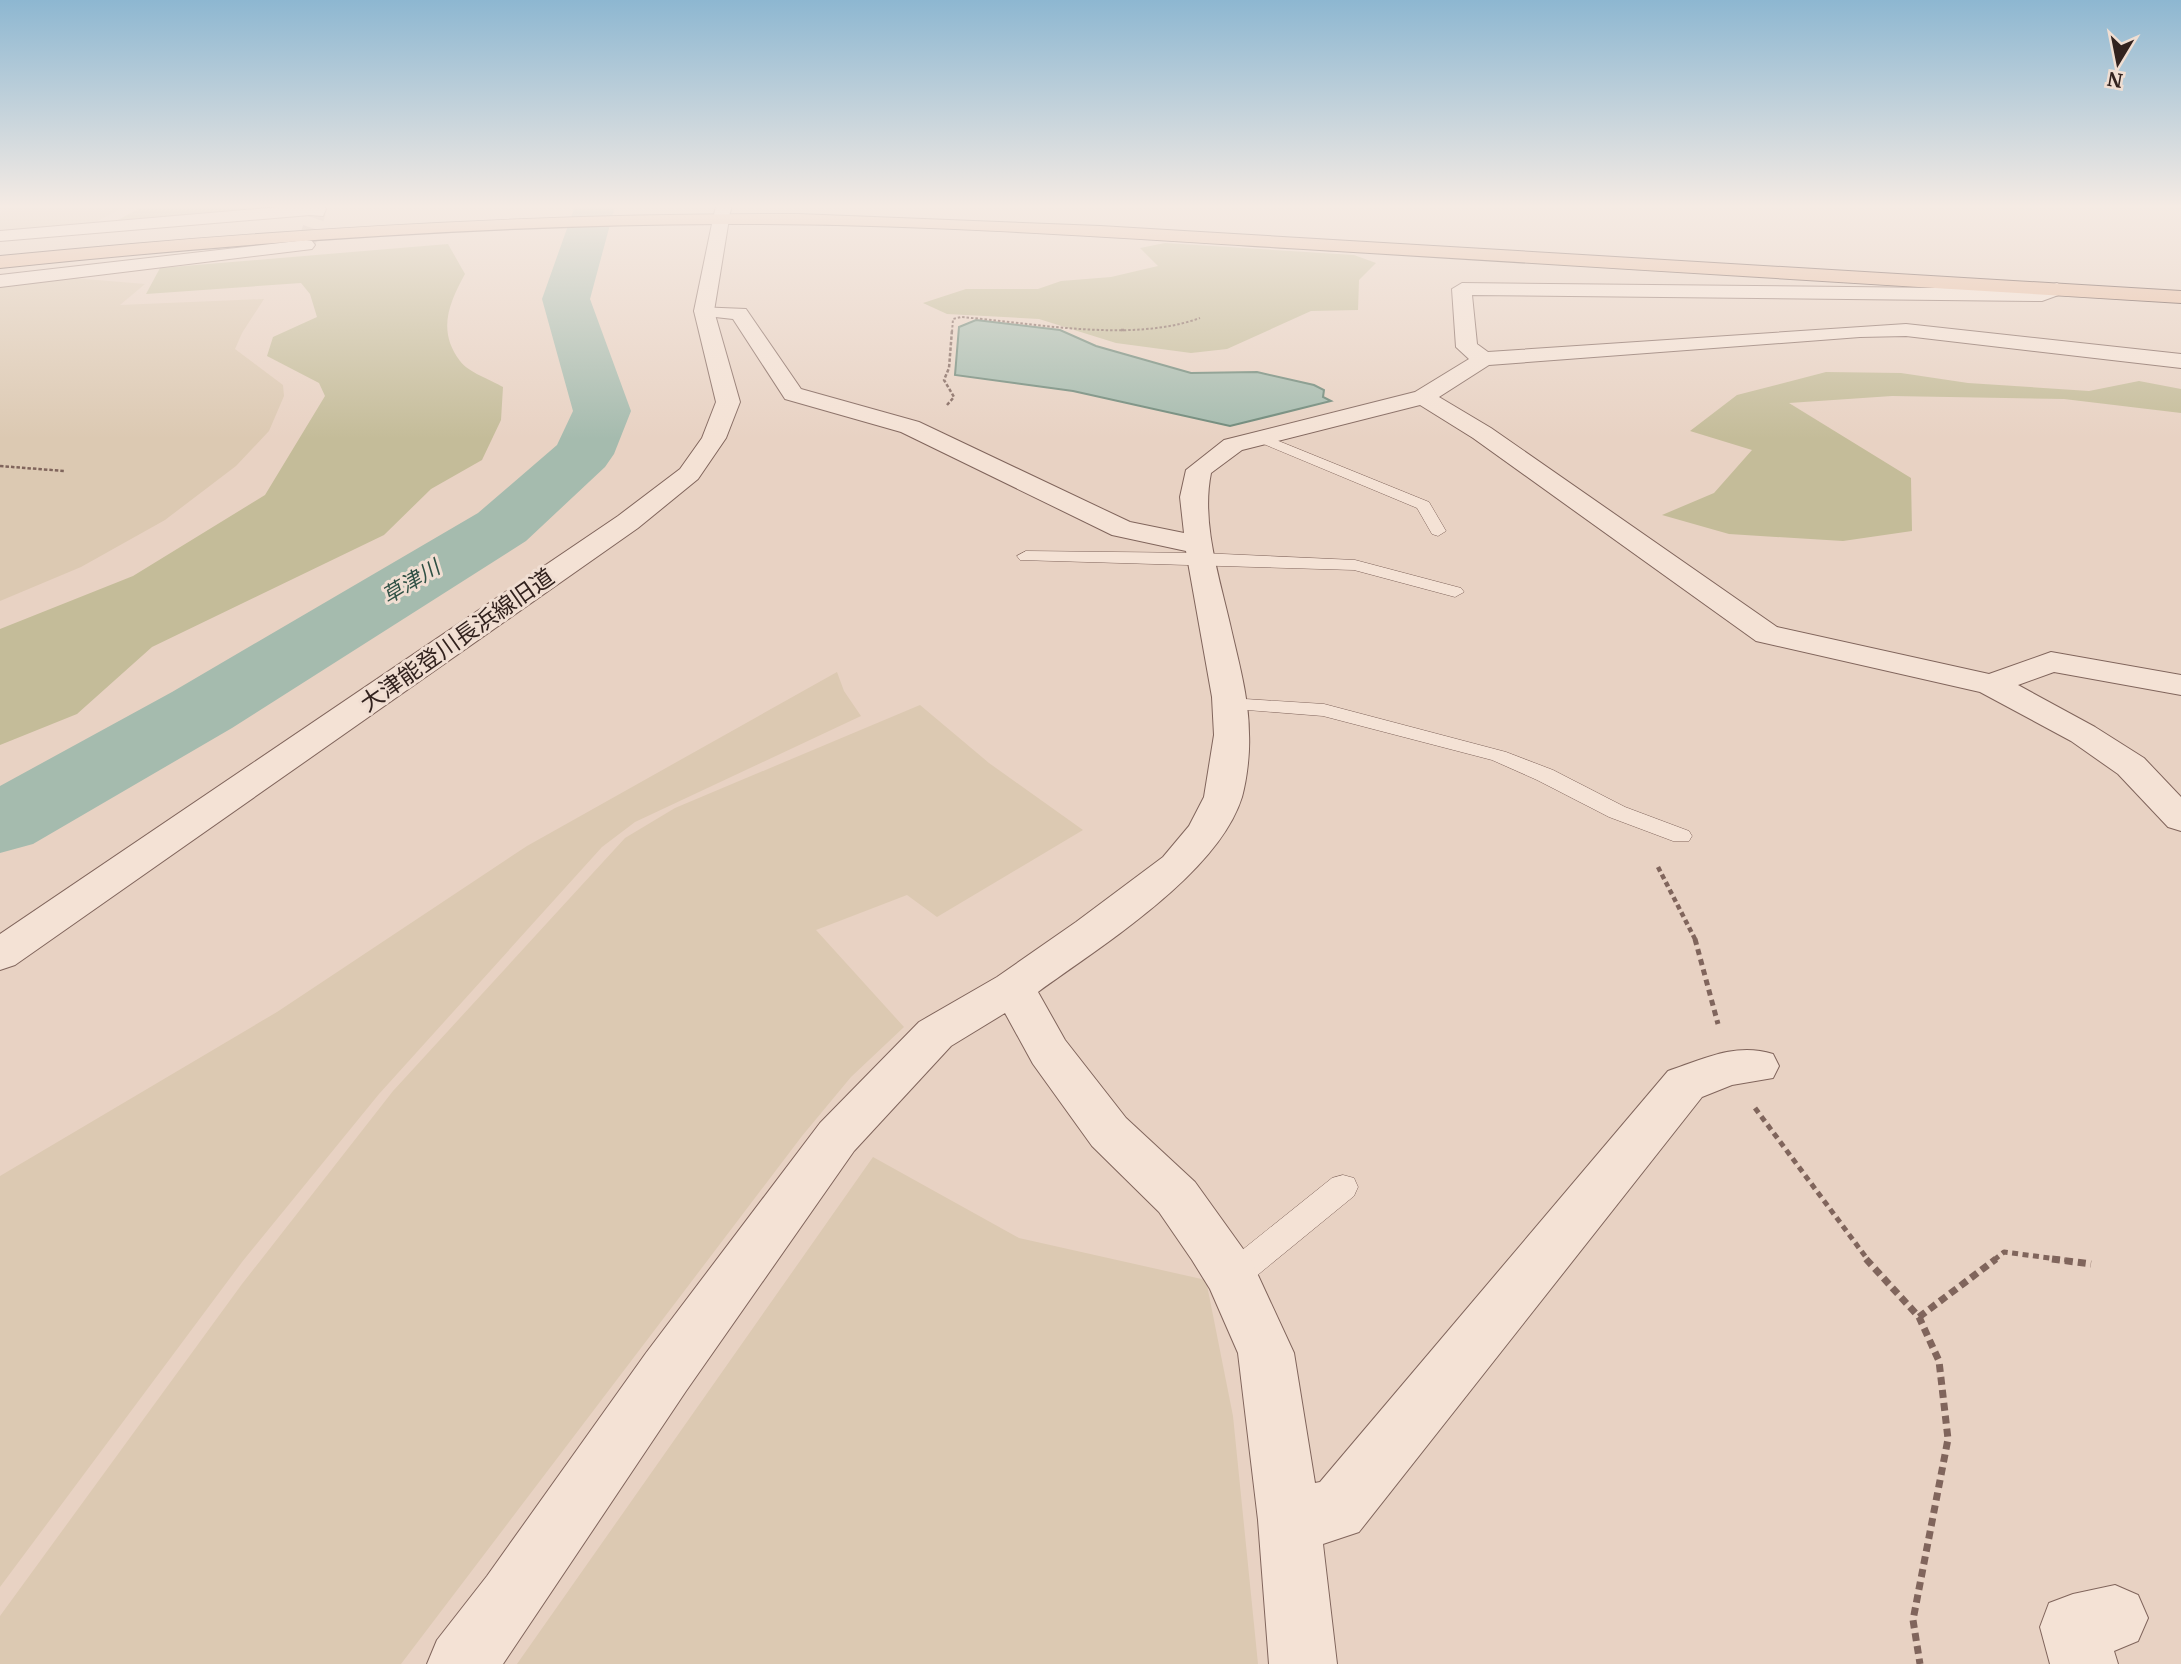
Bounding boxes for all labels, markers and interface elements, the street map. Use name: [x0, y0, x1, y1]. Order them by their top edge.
north arrow: [2083, 28, 2153, 98]
text: N: [2106, 67, 2125, 93]
water label: 草津川: [377, 553, 446, 609]
street label: 大津能登川長浜線旧道: [354, 562, 559, 717]

